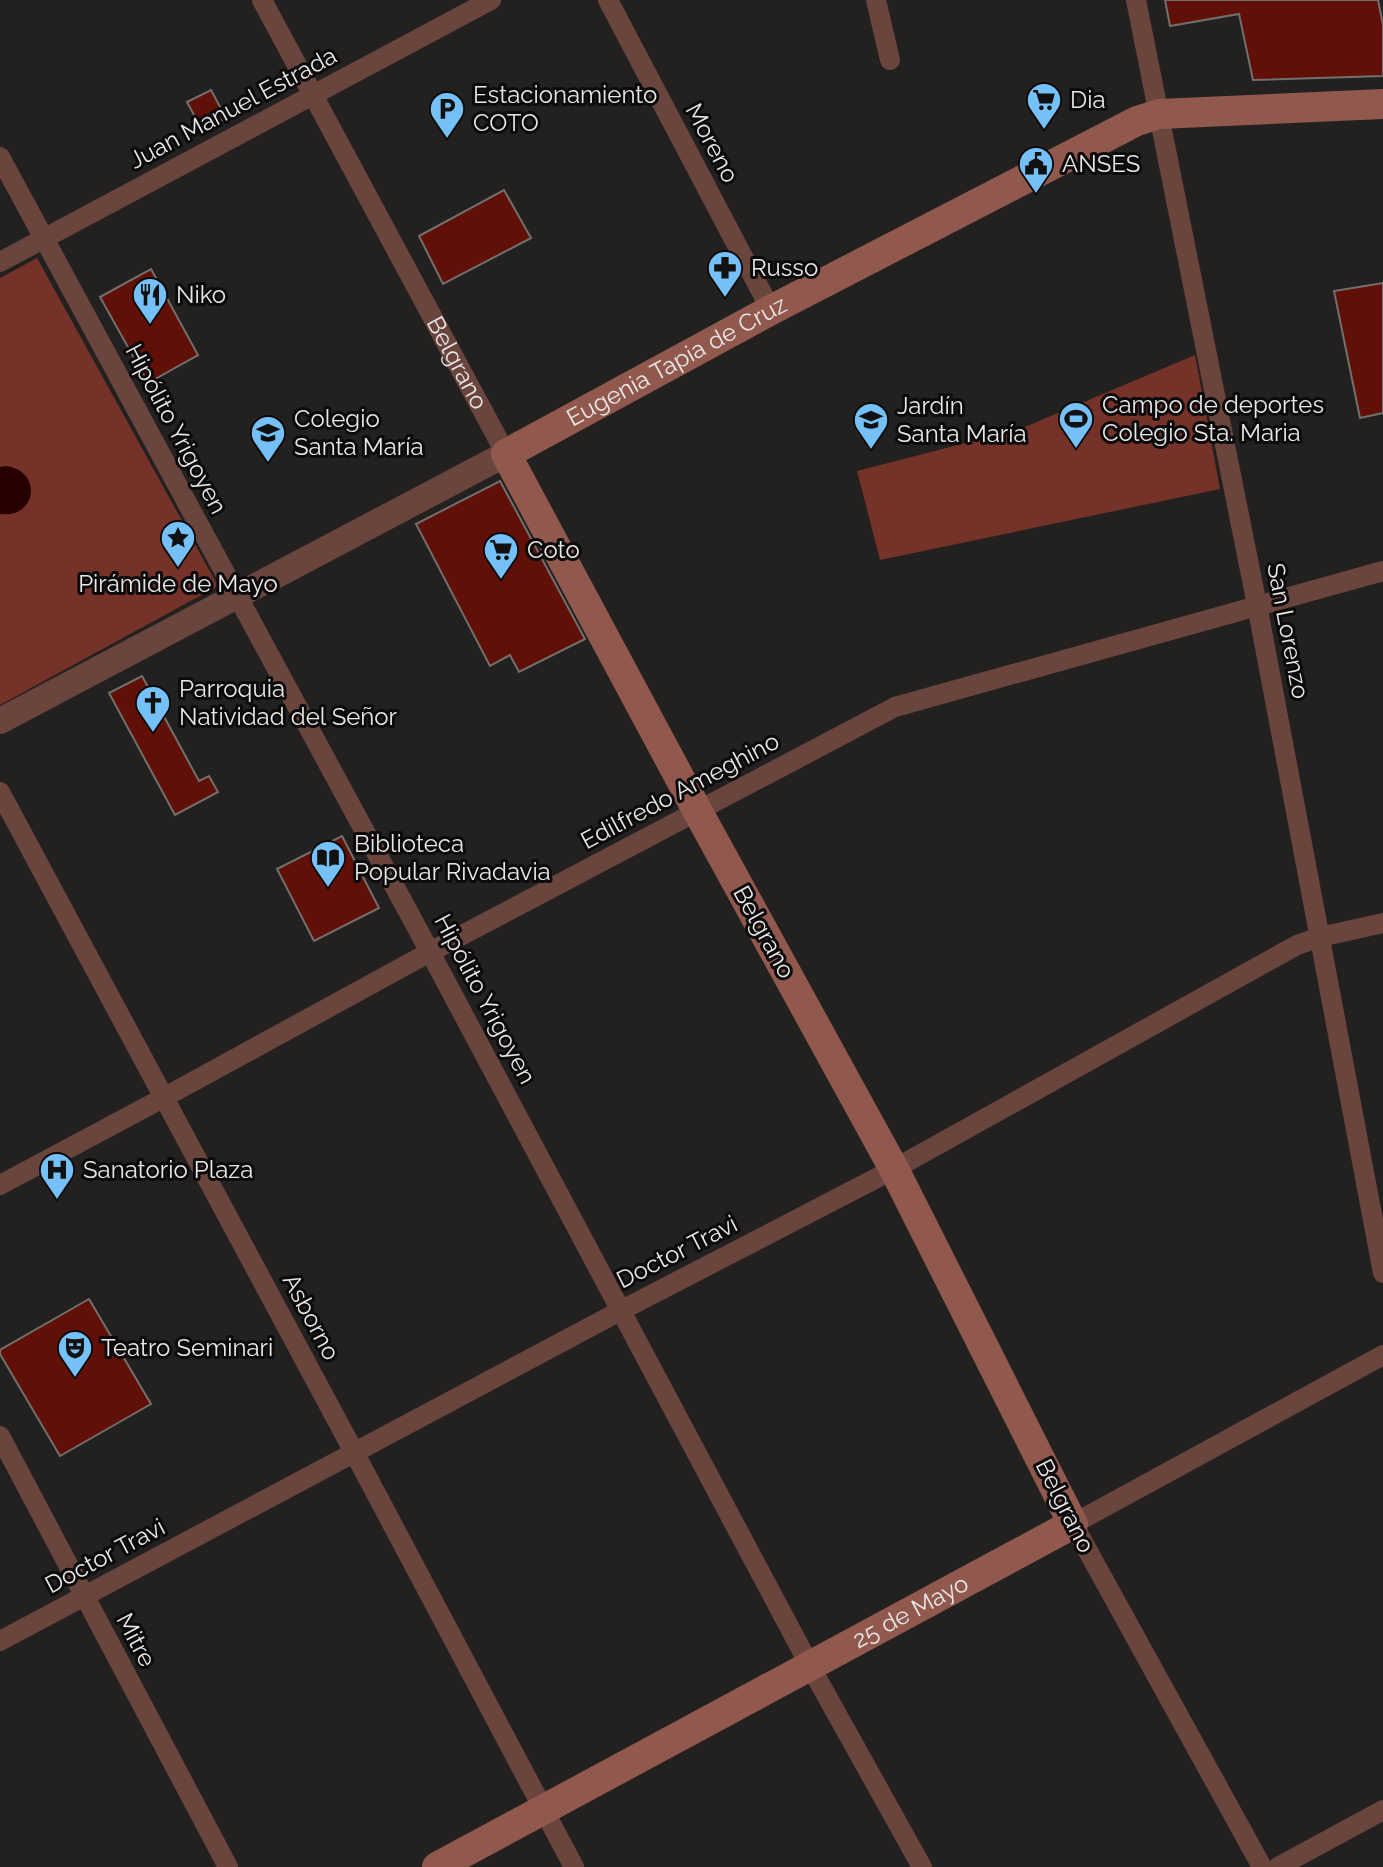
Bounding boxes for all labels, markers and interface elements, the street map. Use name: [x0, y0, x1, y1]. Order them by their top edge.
street label: Juan Manuel Estrada: [124, 41, 341, 175]
place label: Estacionamiento COTO: [473, 80, 657, 137]
supermarket icon: Dia: [1025, 81, 1063, 131]
place label: Dia: [1070, 85, 1105, 114]
parking icon: Estacionamiento COTO: [428, 90, 466, 140]
street label: Moreno: [680, 98, 745, 187]
public building icon: ANSES: [1017, 145, 1055, 195]
place label: ANSES: [1062, 149, 1140, 178]
pharmacy icon: Russo: [706, 249, 744, 299]
place label: Russo: [751, 253, 818, 282]
restaurant icon: Niko: [131, 276, 169, 326]
place label: Niko: [176, 280, 226, 309]
street label: Eugenia Tapia de Cruz: [562, 289, 791, 432]
street label: Belgrano: [421, 311, 494, 414]
street label: Hipólito Yrigoyen: [119, 339, 233, 519]
place label: Campo de deportes Colegio Sta. Maria: [1102, 390, 1324, 447]
place label: Jardín Santa María: [897, 391, 1027, 448]
sports icon: Campo de deportes Colegio Sta. Maria: [1057, 400, 1095, 450]
school or university icon: Jardín Santa María: [852, 401, 890, 451]
place label: Colegio Santa María: [294, 404, 424, 461]
school or university icon: Colegio Santa María: [249, 414, 287, 464]
place icon: Pirámide de Mayo: [159, 519, 197, 569]
supermarket icon: Coto: [482, 531, 520, 581]
place label: Coto: [527, 535, 580, 564]
street label: San Lorenzo: [1261, 561, 1316, 701]
place label: Pirámide de Mayo: [78, 569, 278, 598]
place label: Parroquia Natividad del Señor: [179, 674, 398, 731]
church icon: Parroquia Natividad del Señor: [134, 684, 172, 734]
street label: Edilfredo Ameghino: [576, 726, 784, 855]
place label: Biblioteca Popular Rivadavia: [354, 829, 551, 886]
library icon: Biblioteca Popular Rivadavia: [309, 839, 347, 889]
street label: Belgrano: [727, 880, 802, 983]
street label: Hipólito Yrigoyen: [428, 909, 542, 1089]
hospital icon: Sanatorio Plaza: [38, 1151, 76, 1201]
place label: Sanatorio Plaza: [83, 1155, 253, 1184]
street label: Doctor Travi: [612, 1209, 742, 1294]
street label: Asborno: [277, 1269, 346, 1365]
theatre icon: Teatro Seminari: [56, 1329, 94, 1379]
place label: Teatro Seminari: [101, 1333, 273, 1362]
street label: Belgrano: [1030, 1454, 1101, 1557]
street label: Doctor Travi: [40, 1512, 170, 1599]
street label: 25 de Mayo: [847, 1568, 973, 1654]
street label: Mitre: [110, 1608, 162, 1671]

